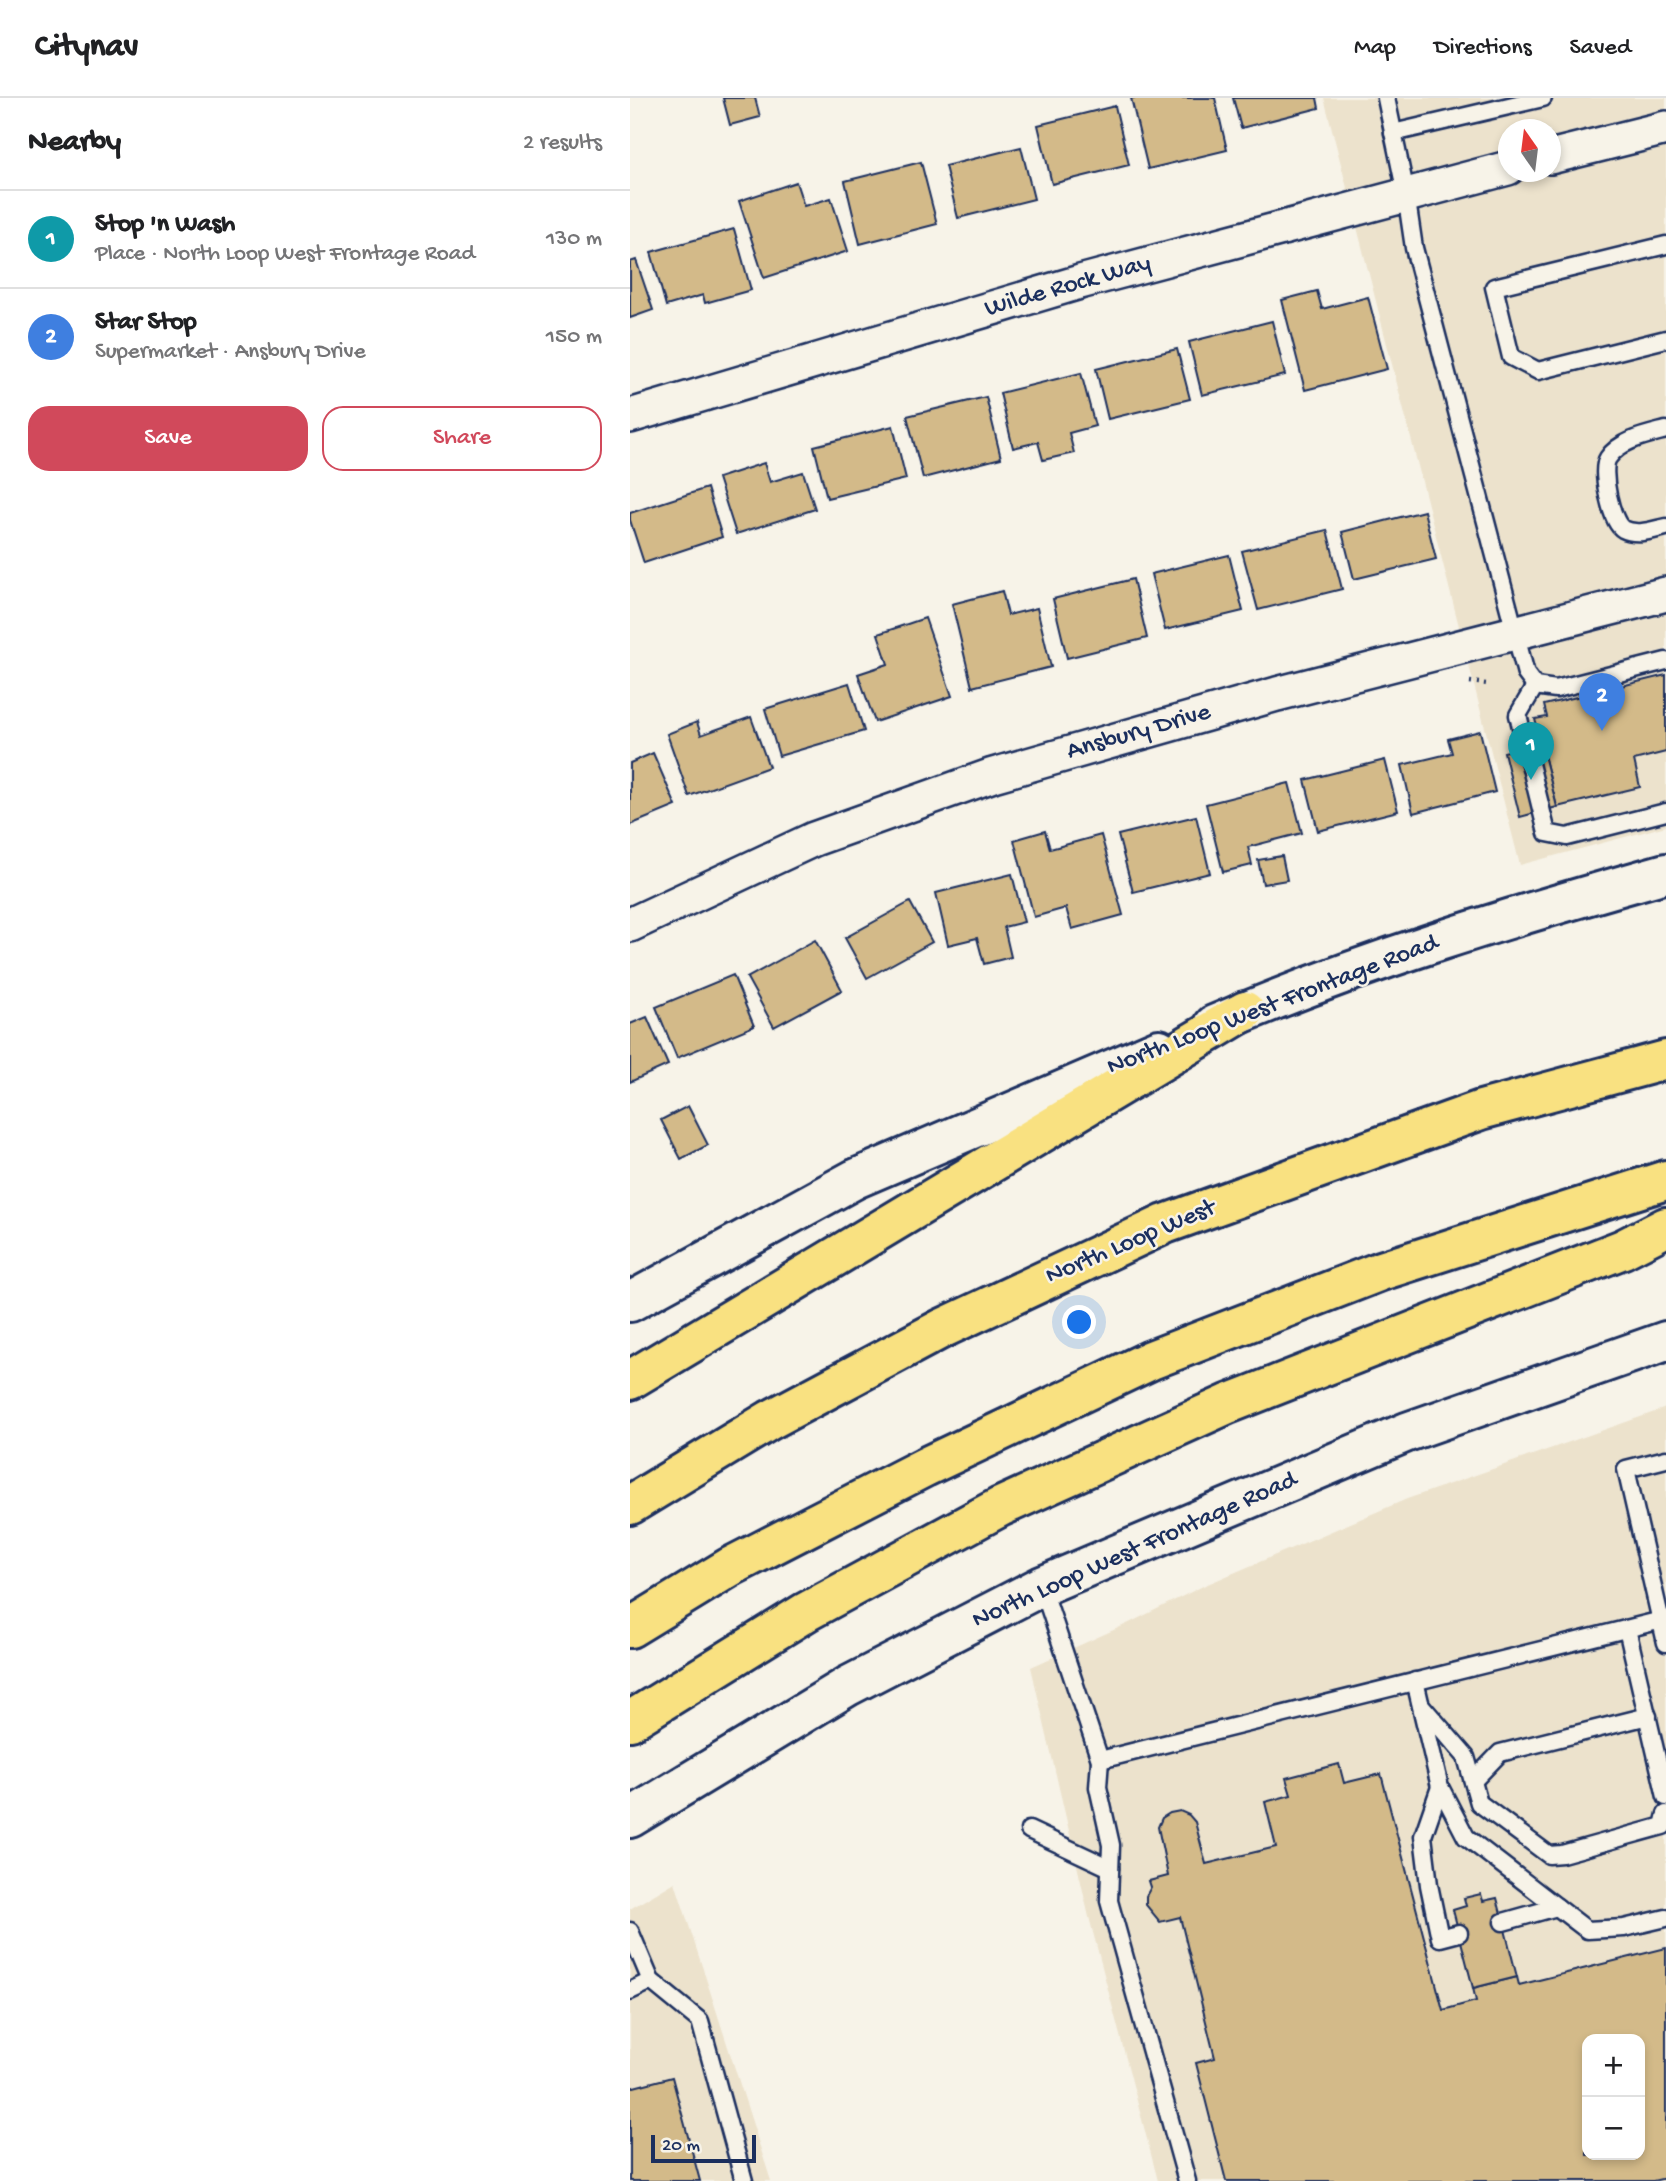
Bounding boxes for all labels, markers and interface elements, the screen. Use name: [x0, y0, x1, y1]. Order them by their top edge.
text: Citynav: [35, 29, 138, 67]
text: Map: [1354, 34, 1396, 63]
text: Directions: [1434, 34, 1532, 63]
text: Saved: [1570, 34, 1631, 63]
north arrow: [1498, 119, 1561, 182]
text: Nearby: [28, 126, 121, 161]
text: 2 results: [523, 130, 602, 157]
text: Stop 'n Wash: [95, 210, 235, 241]
text: 1: [46, 226, 56, 253]
text: 130 m: [546, 226, 602, 253]
text: Place · North Loop West Frontage Road: [95, 241, 475, 268]
street label: Wilde Rock Way: [981, 248, 1155, 326]
text: Star Stop: [95, 308, 196, 339]
text: 2: [45, 324, 57, 351]
text: 150 m: [546, 324, 602, 351]
text: Supermarket · Ansbury Drive: [95, 339, 366, 366]
button: Save: [28, 406, 308, 471]
button: Share: [322, 406, 602, 471]
pin: 2: [1579, 673, 1625, 731]
street label: Ansbury Drive: [1064, 698, 1215, 768]
pin: 1: [1508, 722, 1554, 780]
street label: North Loop West Frontage Road: [1103, 928, 1445, 1084]
street label: North Loop West: [1041, 1192, 1223, 1293]
your location: [1062, 1305, 1096, 1339]
street label: North Loop West Frontage Road: [968, 1464, 1304, 1637]
map controls: [1582, 2034, 1645, 2160]
button: +: [1582, 2034, 1645, 2097]
button: −: [1582, 2097, 1645, 2160]
scale bar: [651, 2132, 756, 2164]
text: 20 m: [662, 2135, 700, 2158]

